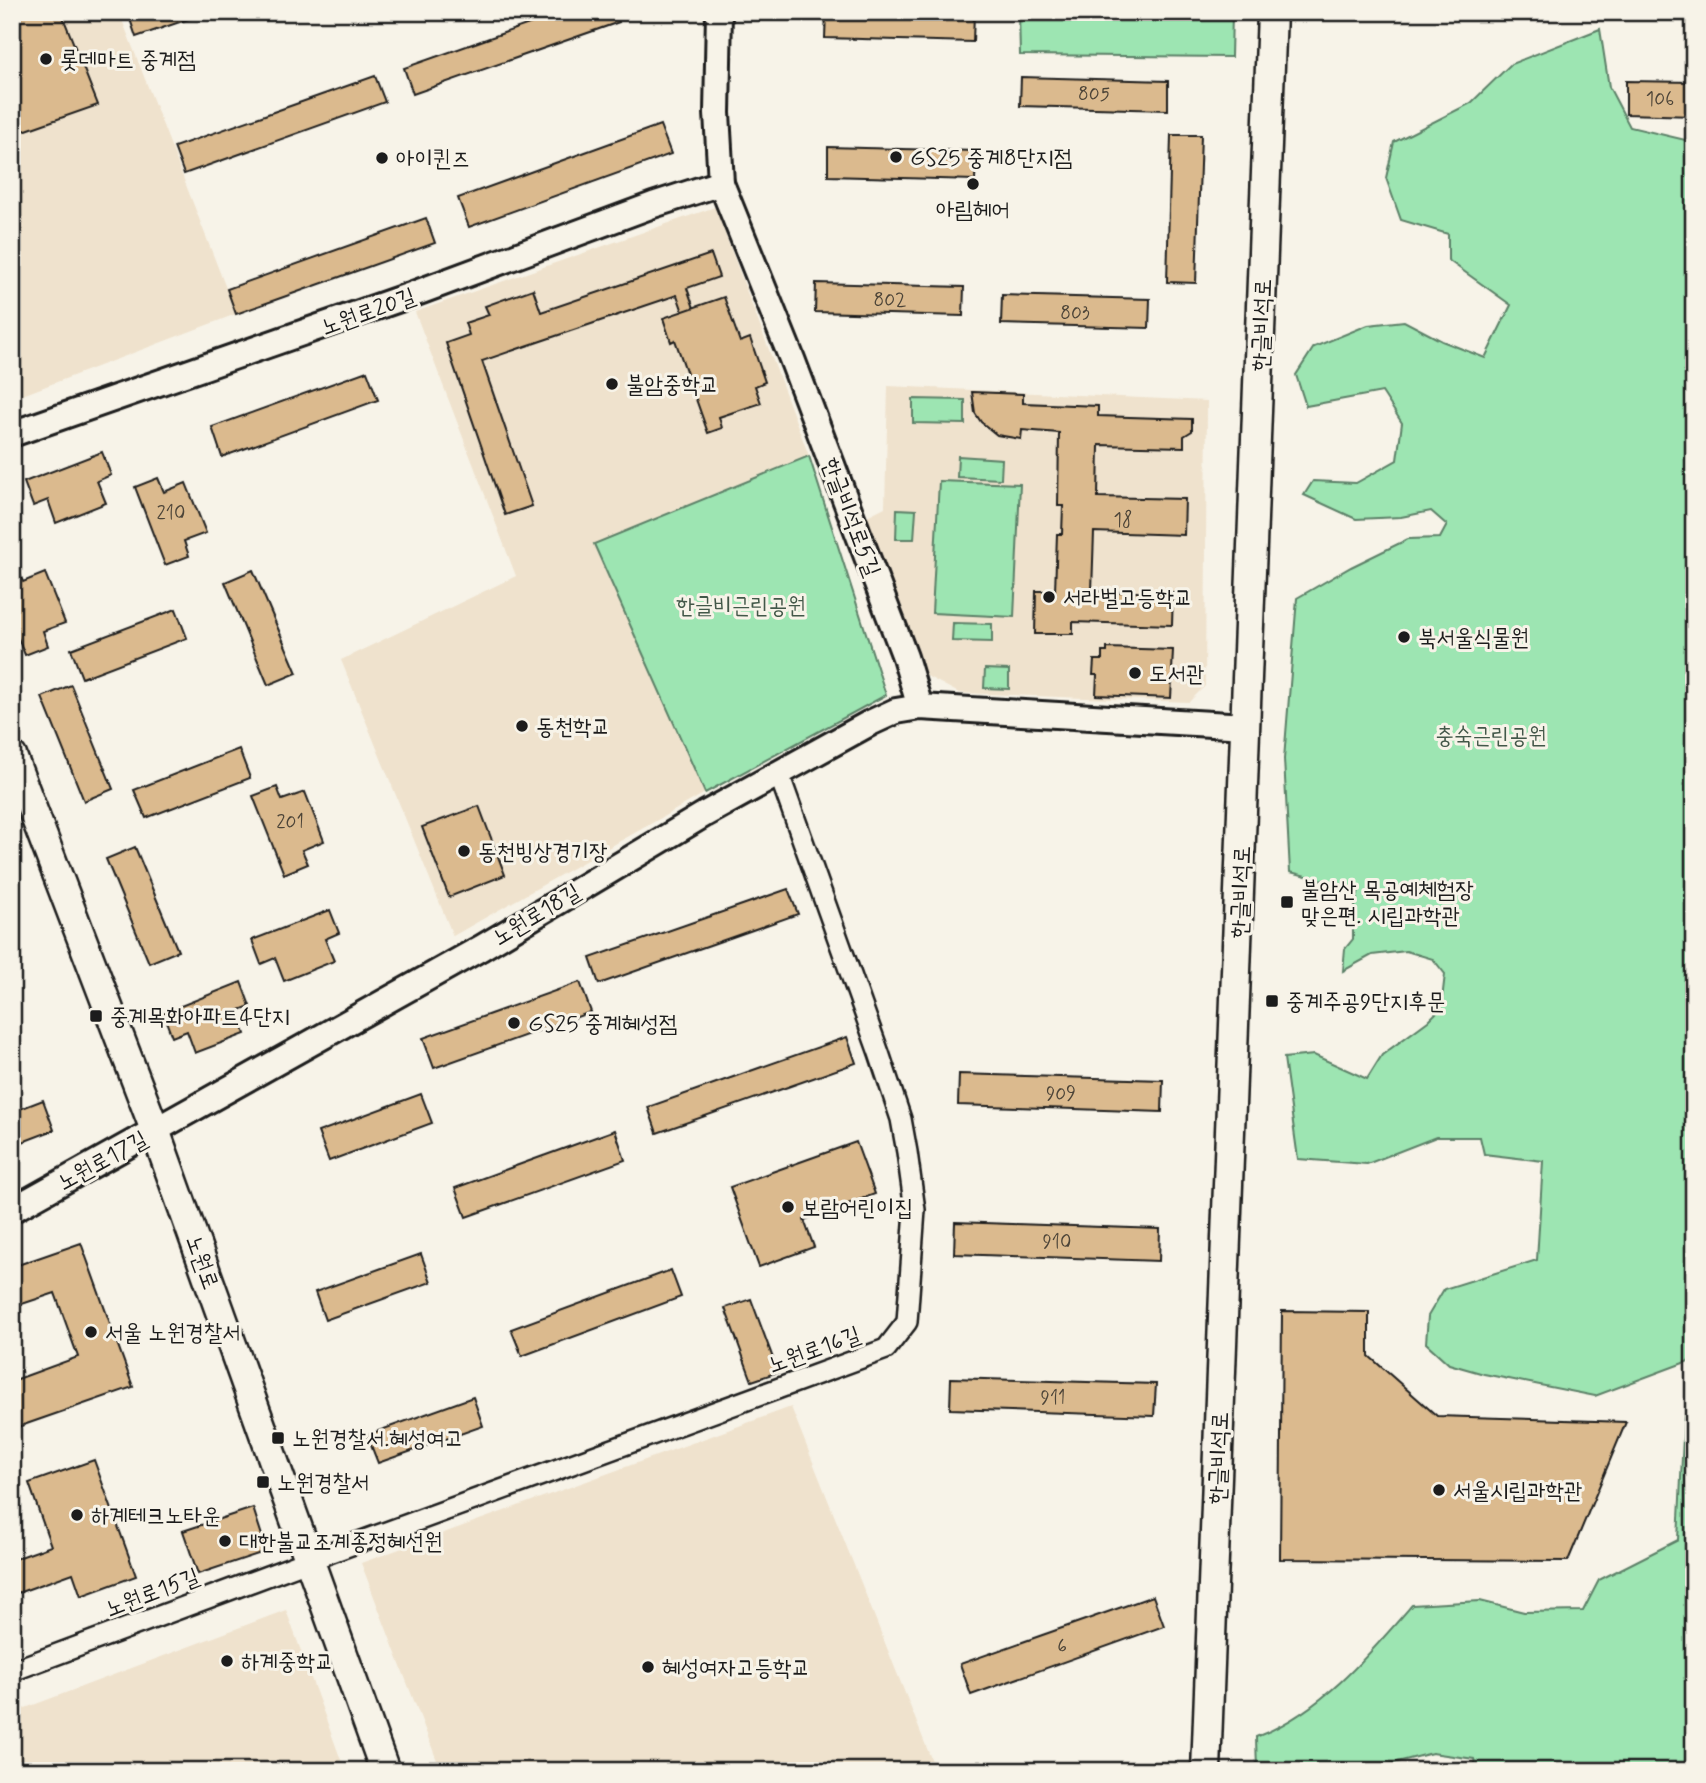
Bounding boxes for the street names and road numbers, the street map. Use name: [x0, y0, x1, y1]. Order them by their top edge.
street label: 한글비석로: [1246, 278, 1280, 372]
street label: 노원로20길: [317, 282, 420, 344]
street label: 한글비석로5길: [814, 454, 887, 581]
street label: 한글비석로: [1225, 845, 1259, 939]
street label: 노원로18길: [488, 878, 586, 954]
street label: 노원로17길: [53, 1125, 153, 1199]
street label: 노원로: [178, 1231, 225, 1294]
street label: 노원로16길: [764, 1320, 865, 1381]
street label: 한글비석로: [1203, 1411, 1237, 1505]
street label: 노원로15길: [102, 1562, 204, 1625]

